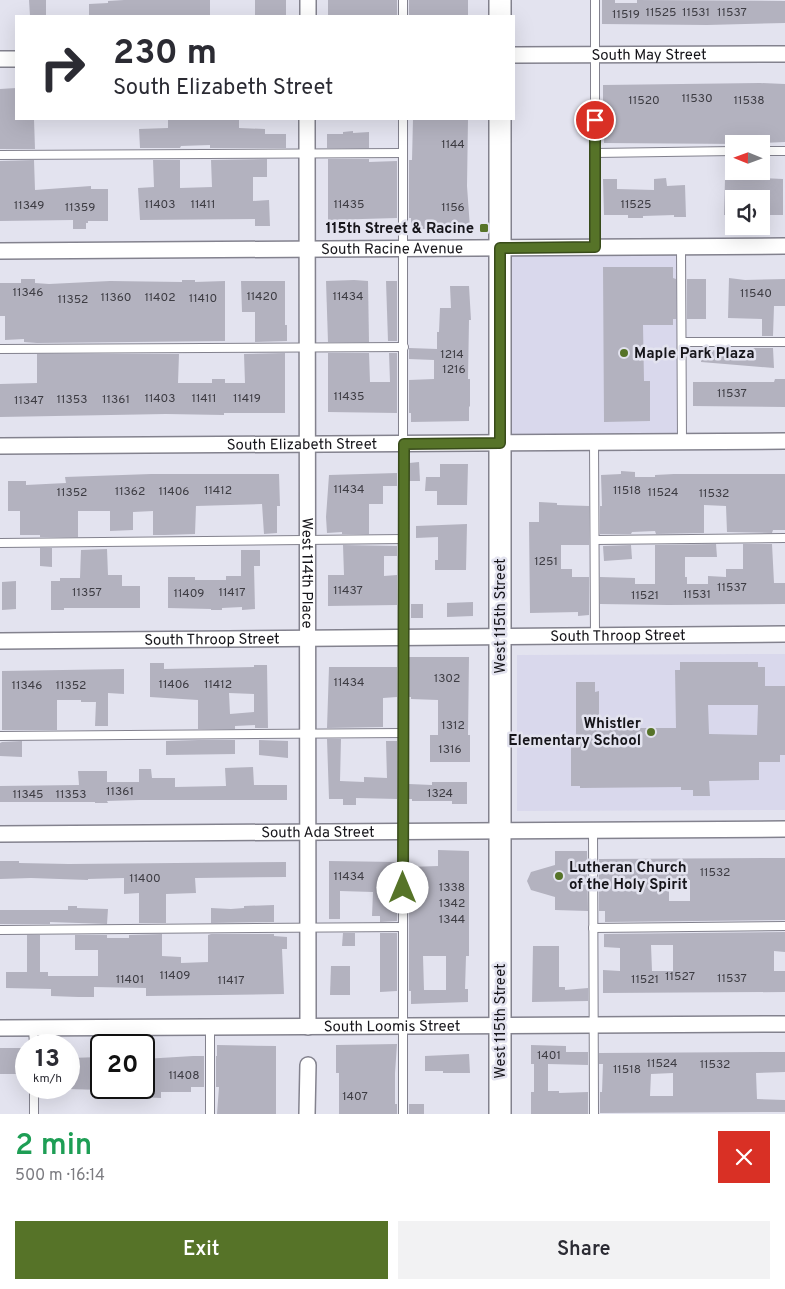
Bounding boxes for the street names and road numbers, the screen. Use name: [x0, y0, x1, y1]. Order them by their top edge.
street label: South May Street: [591, 46, 707, 66]
street label: South Racine Avenue: [321, 240, 463, 260]
street label: South Elizabeth Street: [227, 436, 377, 456]
street label: West 114th Place: [296, 517, 316, 629]
street label: West 115th Street: [492, 558, 511, 674]
street label: South Throop Street: [550, 627, 686, 647]
street label: South Throop Street: [144, 631, 280, 651]
street label: South Ada Street: [261, 824, 375, 843]
street label: West 115th Street: [492, 963, 511, 1079]
street label: South Loomis Street: [324, 1018, 460, 1037]

